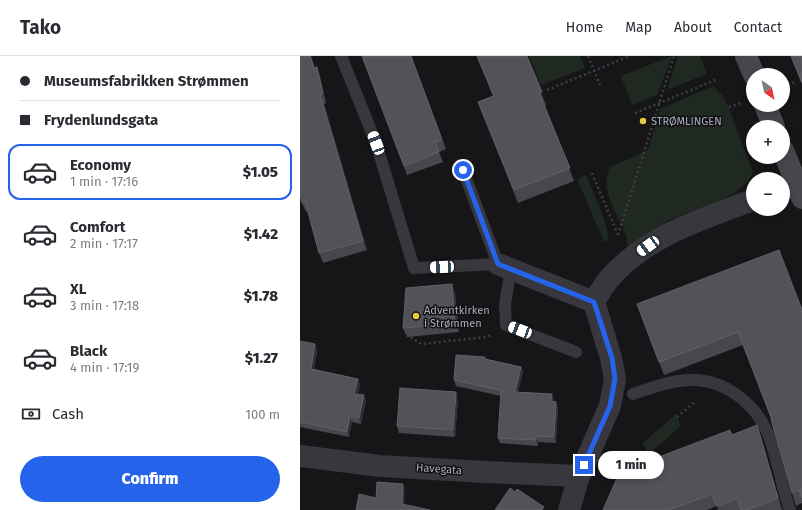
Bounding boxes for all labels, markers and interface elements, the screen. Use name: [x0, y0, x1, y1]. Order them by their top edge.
text: Tako: [20, 16, 61, 39]
text: Home: [566, 19, 603, 36]
text: Map: [625, 19, 652, 36]
text: About: [674, 19, 712, 36]
text: Contact: [734, 19, 782, 36]
north arrow: [746, 68, 790, 112]
map controls: [746, 68, 790, 216]
text: Museumsfabrikken Strømmen: [44, 72, 249, 90]
text: Frydenlundsgata: [44, 111, 158, 129]
place label: STRØMLINGEN: [651, 115, 722, 128]
marker: STRØMLINGEN: [638, 116, 648, 126]
button: +: [746, 120, 790, 164]
car: [366, 130, 386, 156]
icon: car: [22, 154, 58, 190]
text: Economy: [70, 156, 131, 174]
route start: [454, 161, 472, 179]
text: $1.05: [243, 163, 278, 181]
button: −: [746, 172, 790, 216]
text: 1 min · 17:16: [70, 174, 138, 189]
icon: car: [22, 216, 58, 252]
text: Comfort: [70, 218, 126, 236]
text: $1.42: [244, 225, 278, 243]
car: [635, 234, 661, 258]
text: 2 min · 17:17: [70, 236, 138, 251]
car: [430, 261, 454, 273]
icon: car: [22, 278, 58, 314]
text: XL: [70, 280, 86, 298]
text: $1.78: [244, 287, 278, 305]
text: 3 min · 17:18: [70, 298, 139, 313]
place label: Adventkirken i Strømmen: [424, 304, 490, 330]
marker: Adventkirken i Strømmen: [411, 311, 421, 321]
car: [507, 320, 533, 340]
icon: car: [22, 340, 58, 376]
text: Black: [70, 342, 107, 360]
text: $1.27: [245, 349, 278, 367]
text: 4 min · 17:19: [70, 360, 139, 375]
icon: cash: [20, 403, 42, 425]
text: Cash: [52, 405, 84, 423]
text: 100 m: [245, 407, 280, 422]
callout: 1 min: [598, 451, 664, 479]
button: Confirm: [20, 456, 280, 502]
route end: [575, 456, 593, 474]
text: 1 min: [615, 457, 647, 472]
street label: Havegata: [416, 461, 462, 477]

